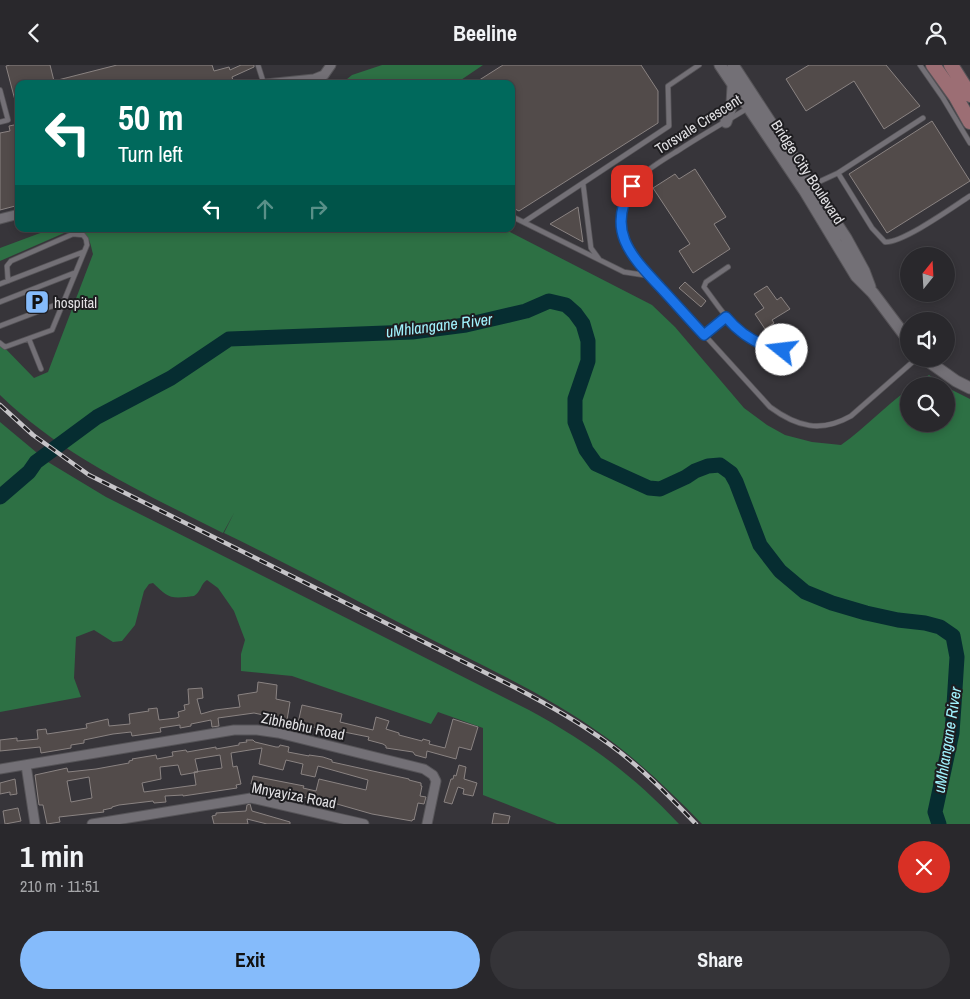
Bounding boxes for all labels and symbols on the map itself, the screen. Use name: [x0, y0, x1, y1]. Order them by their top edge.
street label: Torsvale Crescent: [651, 89, 746, 159]
street label: Bridge City Boulevard: [766, 116, 850, 228]
pin: [611, 165, 653, 207]
north arrow: [900, 247, 955, 303]
parking icon: hospital: [24, 289, 50, 315]
place label: hospital: [54, 292, 97, 313]
water label: uMhlangane River: [384, 307, 494, 342]
position arrow: [755, 323, 807, 375]
water label: uMhlangane River: [928, 685, 966, 795]
street label: Zibhebhu Road: [259, 707, 347, 745]
street label: Mnyayiza Road: [250, 777, 338, 813]

